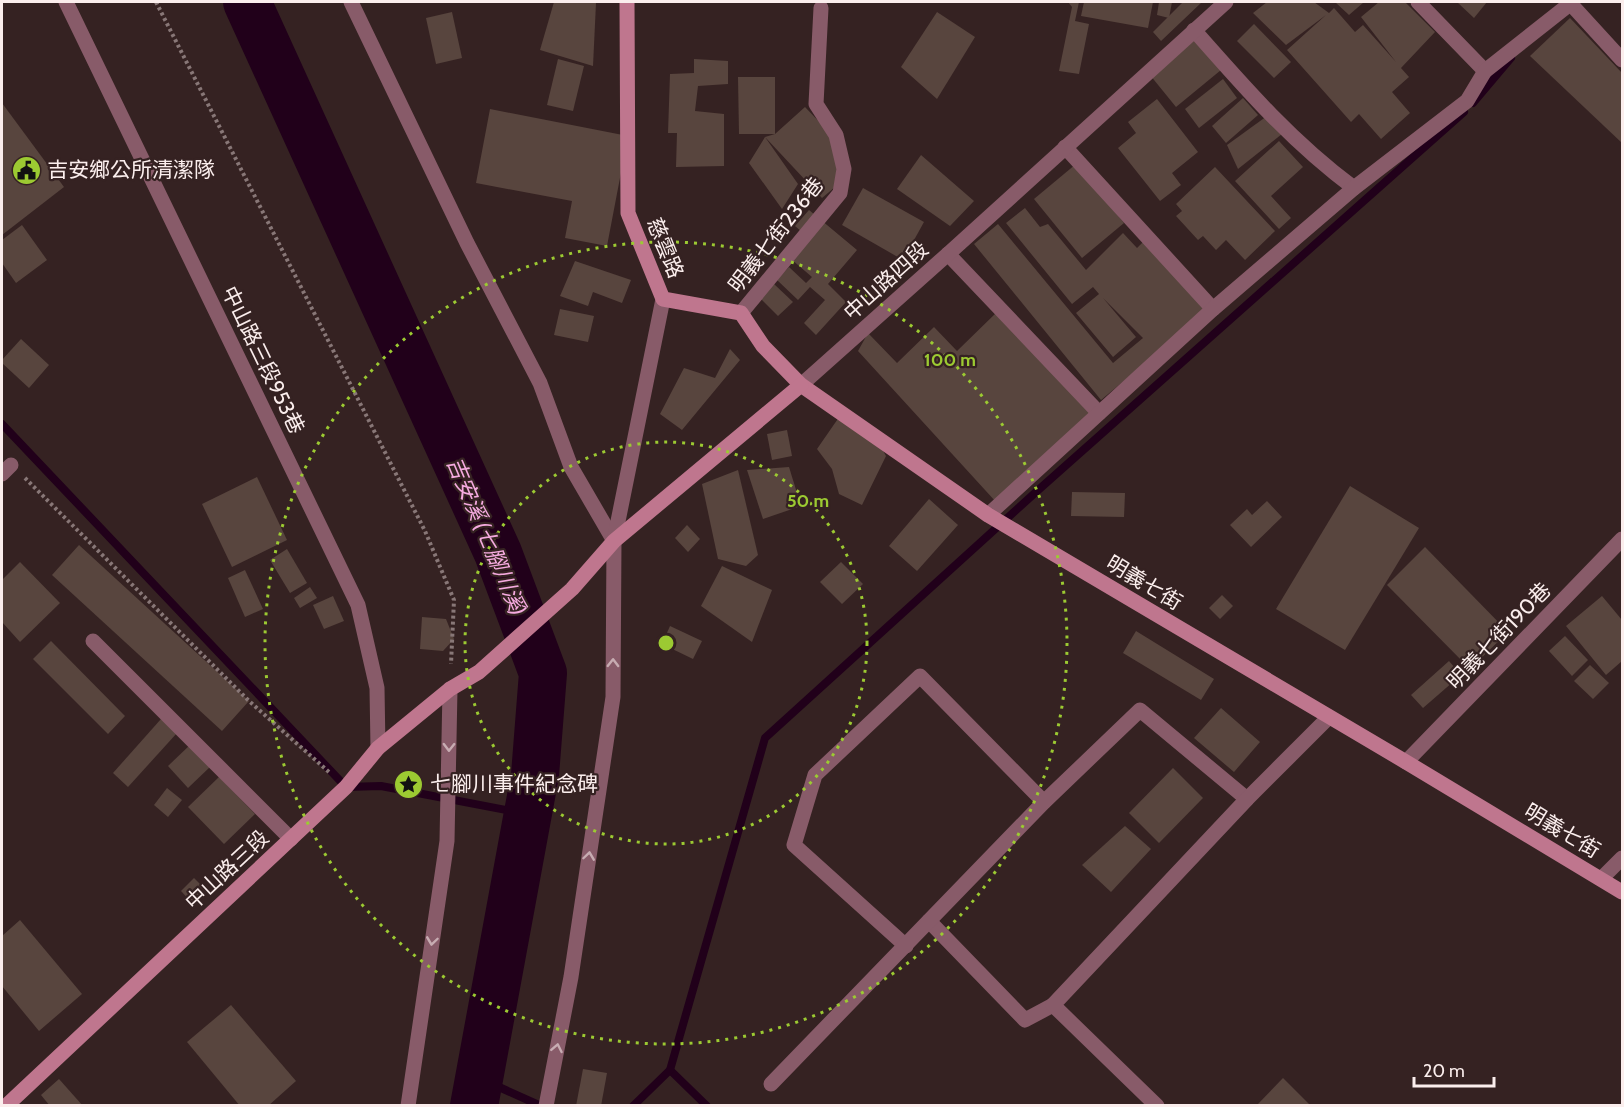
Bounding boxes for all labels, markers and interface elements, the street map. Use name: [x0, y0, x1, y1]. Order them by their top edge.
public building icon: 吉安鄉公所清潔隊: [10, 154, 42, 186]
place label: 吉安鄉公所清潔隊: [47, 157, 215, 182]
street label: 明義七街236巷: [723, 172, 828, 297]
street label: 慈雲路: [642, 214, 689, 282]
street label: 中山路四段: [838, 236, 933, 325]
street label: 中山路三段953巷: [217, 282, 310, 437]
text: 100 m: [924, 349, 976, 371]
water label: 吉安溪 (七腳川溪): [441, 453, 532, 620]
text: 50 m: [787, 490, 829, 512]
street label: 明義七街: [1102, 550, 1187, 615]
street label: 明義七街190巷: [1442, 577, 1556, 694]
centre of rings: [656, 633, 676, 653]
one-way arrow: [607, 658, 619, 667]
one-way arrow: [443, 742, 455, 751]
place icon: 七腳川事件紀念碑: [393, 768, 425, 800]
place label: 七腳川事件紀念碑: [430, 771, 598, 796]
street label: 明義七街: [1520, 798, 1605, 863]
street label: 中山路三段: [180, 825, 274, 915]
one-way arrow: [582, 851, 594, 860]
one-way arrow: [427, 936, 439, 946]
one-way arrow: [550, 1043, 563, 1053]
scale bar: [1414, 1050, 1494, 1088]
text: 20 m: [1423, 1060, 1465, 1082]

